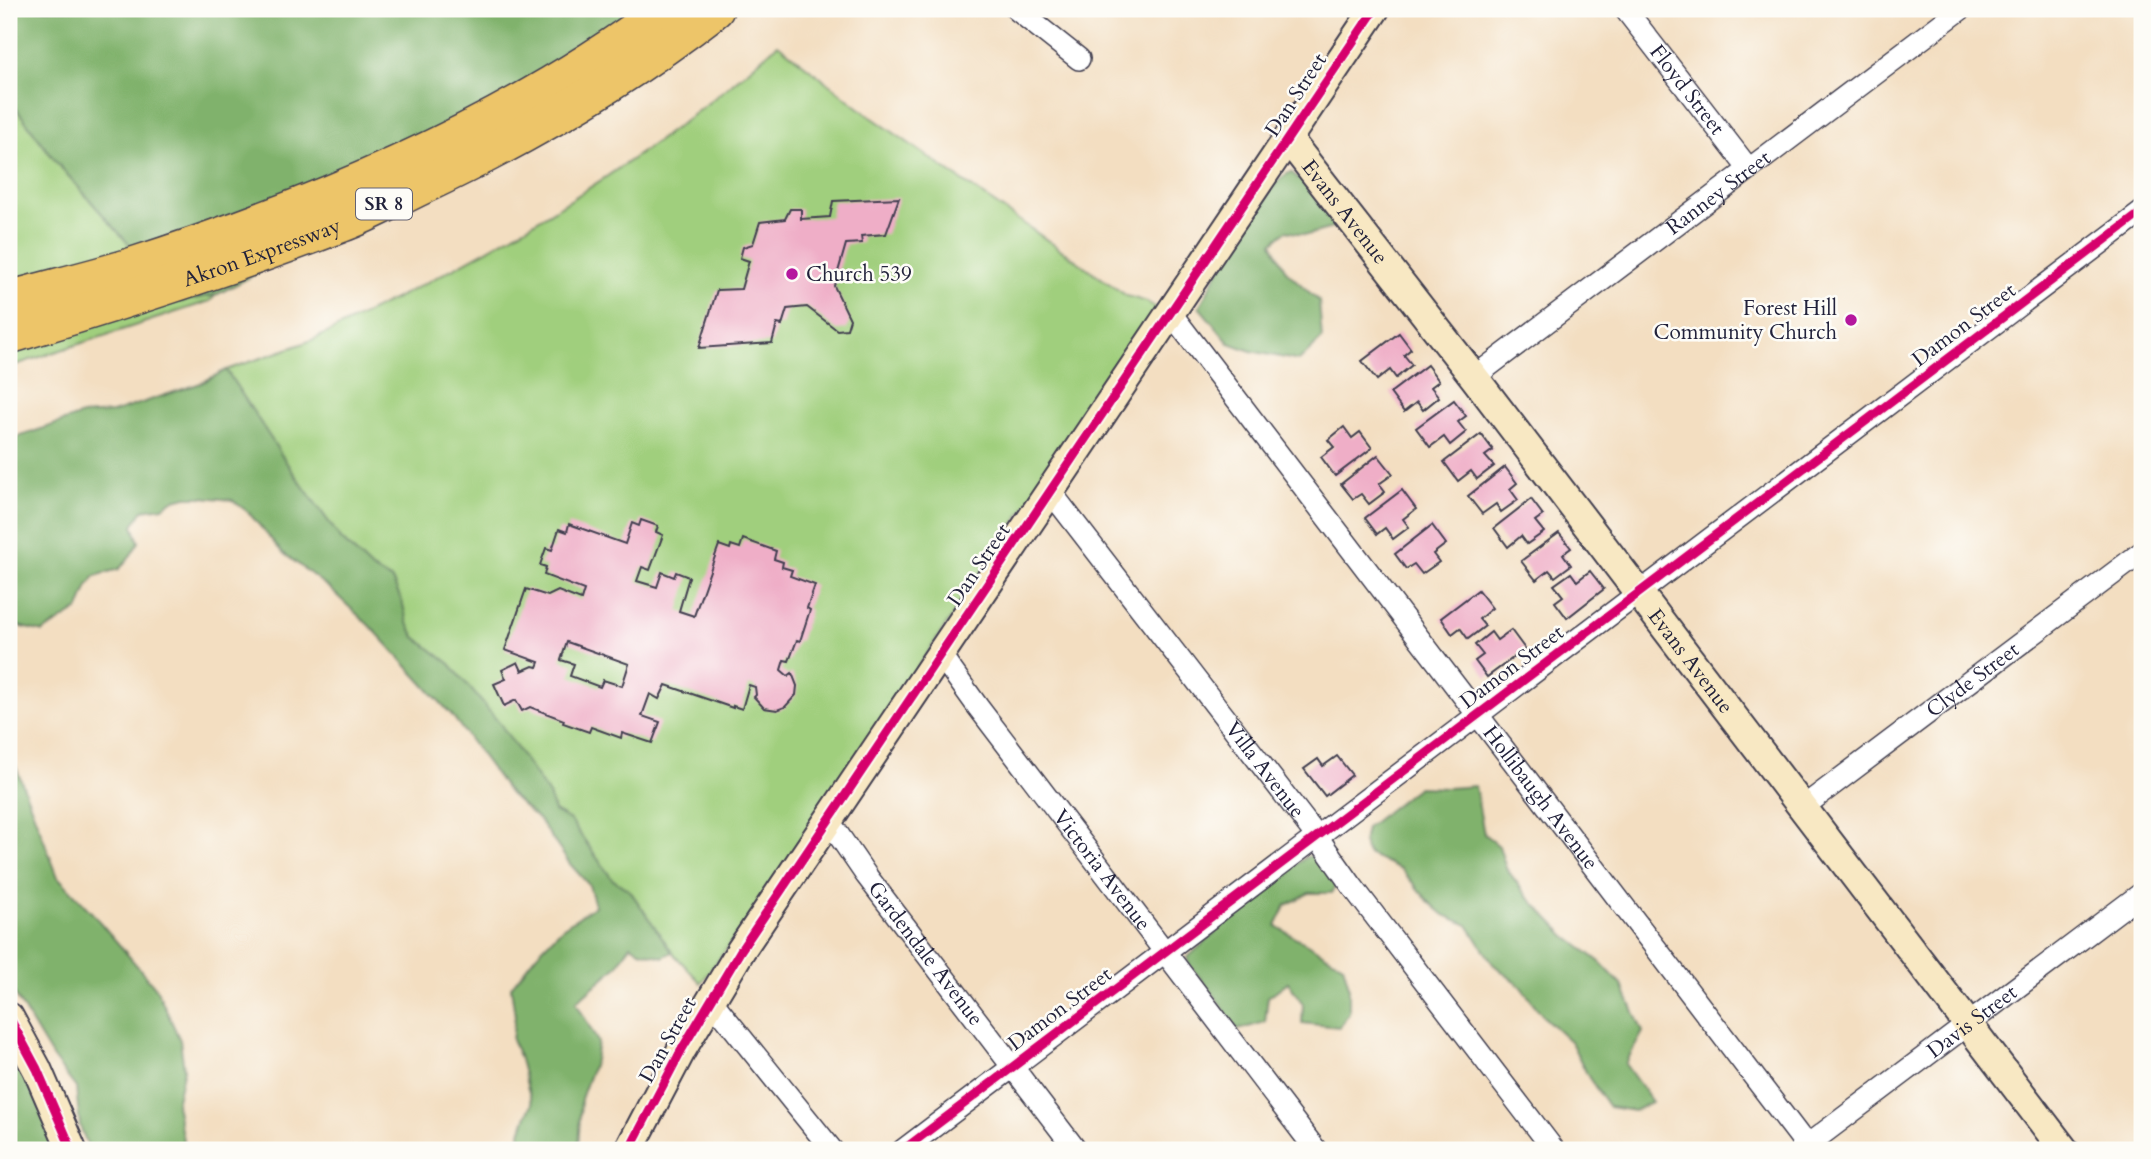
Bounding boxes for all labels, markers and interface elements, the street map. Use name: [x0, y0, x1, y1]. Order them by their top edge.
street label: Floyd Street: [1643, 38, 1732, 141]
street label: Dan Street: [1258, 47, 1334, 142]
street label: Ranney Street: [1660, 143, 1777, 242]
street label: Evans Avenue: [1295, 153, 1395, 270]
road number: SR 8: [356, 188, 412, 220]
street label: Akron Expressway: [179, 211, 345, 294]
place label: Church 539: [806, 260, 912, 289]
marker: Church 539: [784, 266, 800, 282]
street label: Damon Street: [1906, 276, 2022, 374]
place label: Forest Hill Community Church: [1653, 294, 1837, 347]
marker: Forest Hill Community Church: [1843, 312, 1859, 328]
street label: Dan Street: [941, 518, 1018, 612]
street label: Evans Avenue: [1641, 602, 1740, 720]
street label: Damon Street: [1454, 618, 1570, 716]
street label: Clyde Street: [1920, 635, 2025, 724]
street label: Villa Avenue: [1219, 715, 1312, 824]
street label: Hollibaugh Avenue: [1476, 719, 1605, 876]
street label: Victoria Avenue: [1047, 803, 1158, 936]
street label: Gardendale Avenue: [861, 875, 990, 1032]
street label: Damon Street: [1002, 960, 1118, 1058]
street label: Davis Street: [1921, 978, 2023, 1065]
street label: Dan Street: [632, 991, 704, 1088]

